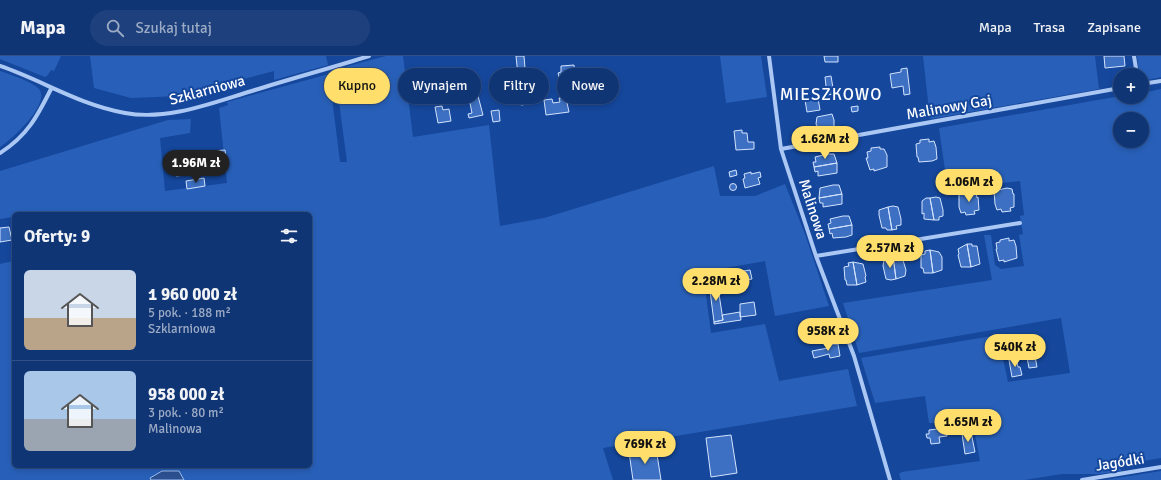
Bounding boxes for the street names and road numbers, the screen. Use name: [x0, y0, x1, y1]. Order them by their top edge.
street label: Szklarniowa: [167, 71, 247, 109]
street label: Malinowy Gaj: [905, 91, 993, 123]
street label: Malinowa: [795, 177, 831, 241]
street label: Jagódki: [1094, 449, 1146, 475]

